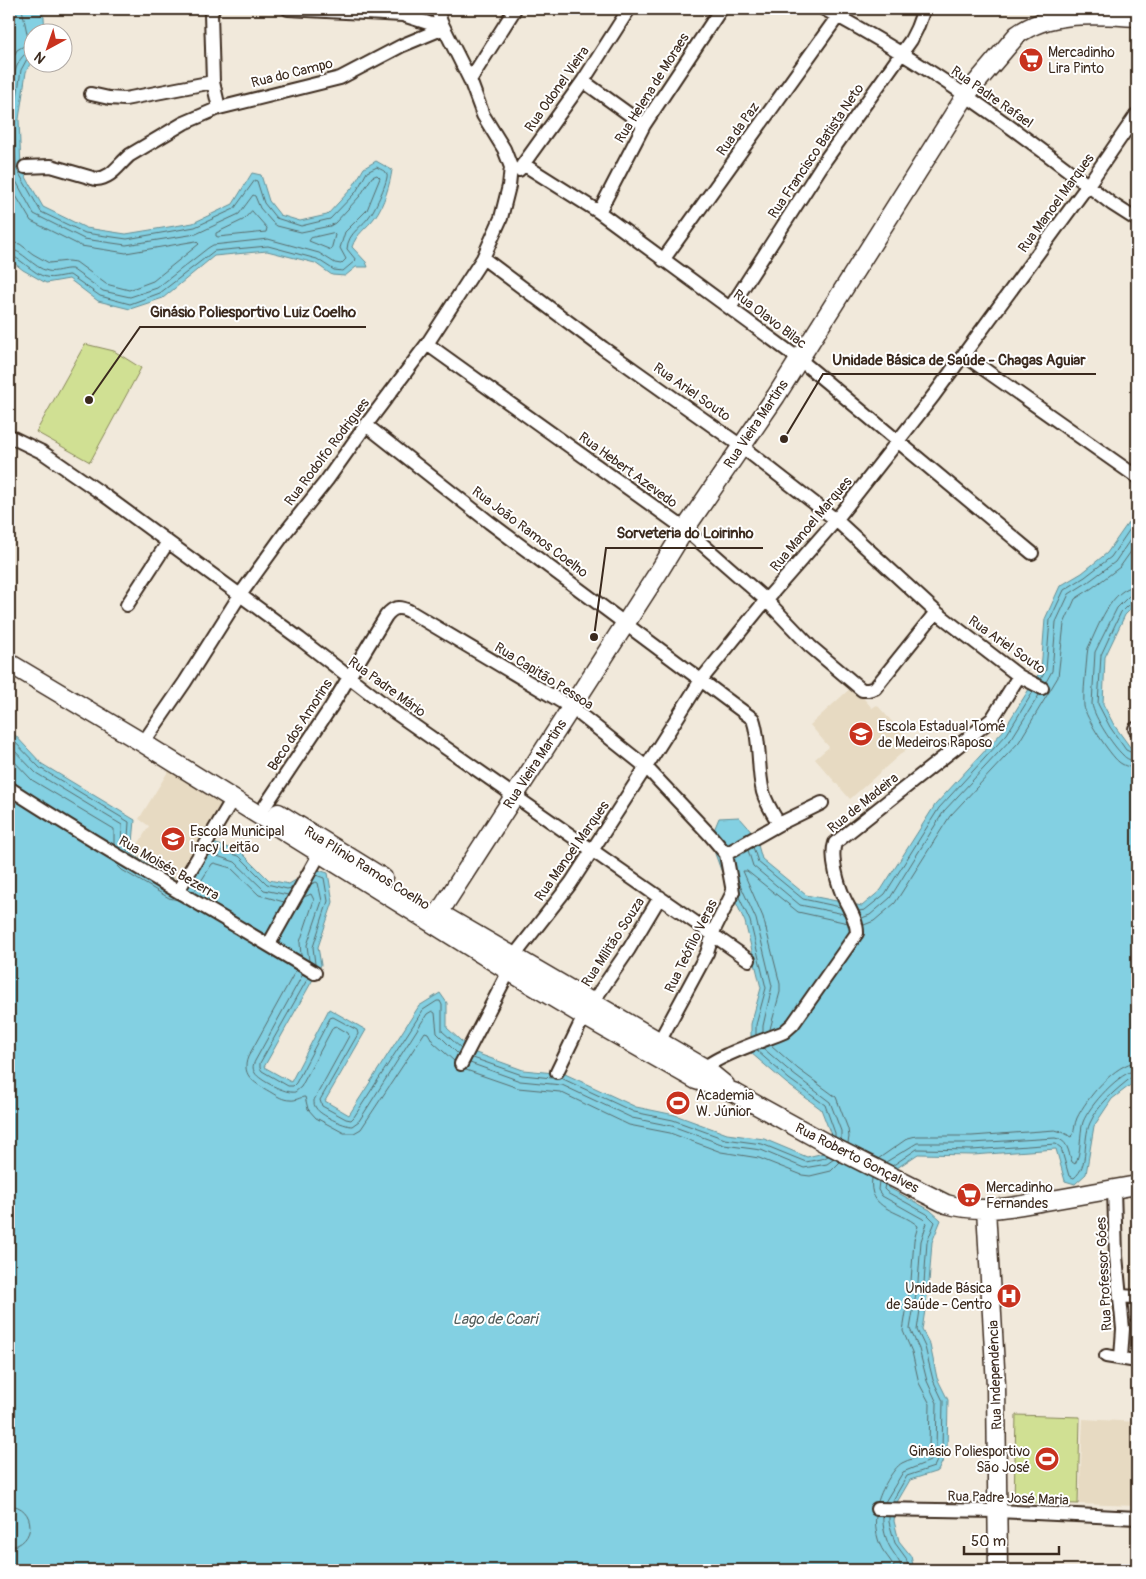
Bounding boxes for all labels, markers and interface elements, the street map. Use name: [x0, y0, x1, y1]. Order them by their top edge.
north arrow: [22, 22, 72, 72]
street label: Rua Helena de Moraes: [611, 29, 693, 146]
street label: Rua Odonel Vieira: [521, 43, 593, 135]
place label: Mercadinho Lira Pinto: [1048, 44, 1115, 77]
supermarket icon: Mercadinho Lira Pinto: [1018, 47, 1044, 73]
text: N: [31, 48, 49, 67]
street label: Rua do Campo: [249, 55, 335, 91]
street label: Rua Padre Rafael: [948, 62, 1036, 132]
street label: Rua Francisco Batista Neto: [765, 80, 868, 222]
street label: Rua da Paz: [713, 99, 763, 159]
street label: Rua Manoel Marques: [1014, 150, 1098, 256]
street label: Rua Olavo Bilac: [730, 286, 810, 352]
callout: Ginásio Poliesportivo Luiz Coelho: [140, 297, 366, 327]
text: Ginásio Poliesportivo Luiz Coelho: [150, 303, 356, 322]
callout: Unidade Básica de Saúde - Chagas Aguiar: [823, 344, 1096, 374]
text: Unidade Básica de Saúde - Chagas Aguiar: [832, 351, 1086, 370]
street label: Rua Ariel Souto: [650, 359, 734, 425]
street label: Rua Vieira Martins: [720, 376, 792, 471]
street label: Rua Rodolfo Rodrigues: [281, 394, 373, 509]
street label: Rua Hebert Azevedo: [575, 429, 681, 512]
street label: Rua Manoel Marques: [766, 473, 856, 575]
street label: Rua João Ramos Coelho: [469, 483, 592, 582]
callout: Sorveteria do Loirinho: [606, 518, 763, 548]
text: Sorveteria do Loirinho: [617, 524, 754, 543]
street label: Rua Ariel Souto: [965, 612, 1049, 678]
street label: Rua Capitão Pessoa: [491, 639, 597, 713]
street label: Rua Padre Mário: [345, 653, 429, 721]
street label: Beco dos Amorins: [264, 675, 336, 774]
street label: Rua Vieira Martins: [500, 716, 571, 812]
place label: Escola Estadual Tomé de Medeiros Raposo: [878, 718, 1006, 751]
school or university icon: Escola Estadual Tomé de Medeiros Raposo: [848, 721, 874, 747]
street label: Rua de Madeira: [824, 769, 902, 837]
street label: Rua Manoel Marques: [531, 797, 613, 904]
street label: Rua Plínio Ramos Coelho: [301, 822, 433, 914]
place label: Escola Municipal Iracy Leitão: [190, 823, 285, 856]
school or university icon: Escola Municipal Iracy Leitão: [160, 826, 186, 852]
street label: Rua Moisés Bezerra: [116, 832, 222, 904]
street label: Rua Militão Souza: [578, 894, 648, 990]
street label: Rua Teófilo Veras: [661, 896, 721, 995]
place label: Academia W. Júnior: [696, 1087, 754, 1120]
sports icon: Academia W. Júnior: [665, 1090, 691, 1116]
street label: Rua Roberto Gonçalves: [792, 1119, 922, 1197]
place label: Mercadinho Fernandes: [986, 1179, 1053, 1212]
supermarket icon: Mercadinho Fernandes: [956, 1182, 982, 1208]
street label: Rua Professor Góes: [1092, 1216, 1115, 1332]
place label: Unidade Básica de Saúde - Centro: [886, 1280, 992, 1313]
hospital icon: Unidade Básica de Saúde - Centro: [996, 1283, 1022, 1309]
water label: Lago de Coari: [453, 1310, 540, 1329]
street label: Rua Independência: [985, 1320, 1005, 1430]
place label: Ginásio Poliesportivo São José: [909, 1443, 1030, 1476]
sports icon: Ginásio Poliesportivo São José: [1034, 1446, 1060, 1472]
street label: Rua Padre José Maria: [947, 1487, 1069, 1509]
scale bar: [964, 1524, 1058, 1556]
text: 50 m: [971, 1532, 1006, 1551]

